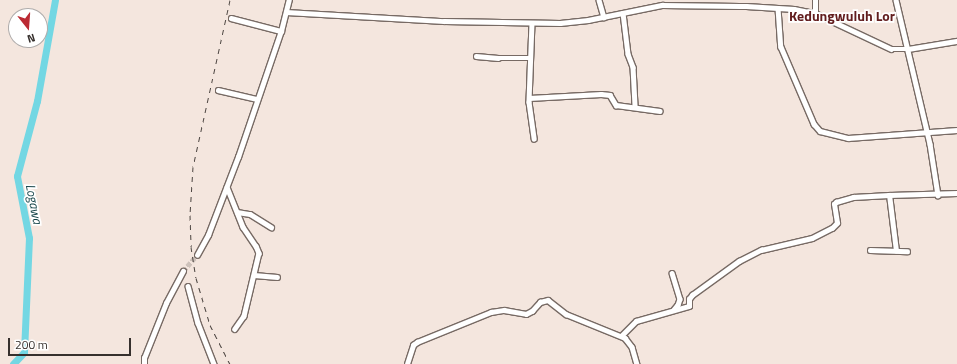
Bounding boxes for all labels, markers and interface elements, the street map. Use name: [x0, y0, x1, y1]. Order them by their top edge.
north arrow: [8, 8, 48, 48]
district label: Kedungwuluh Lor: [789, 8, 895, 24]
text: N: [25, 30, 37, 47]
water label: Logawa: [22, 183, 46, 225]
scale bar: [10, 330, 133, 356]
text: 200 m: [15, 335, 48, 354]

